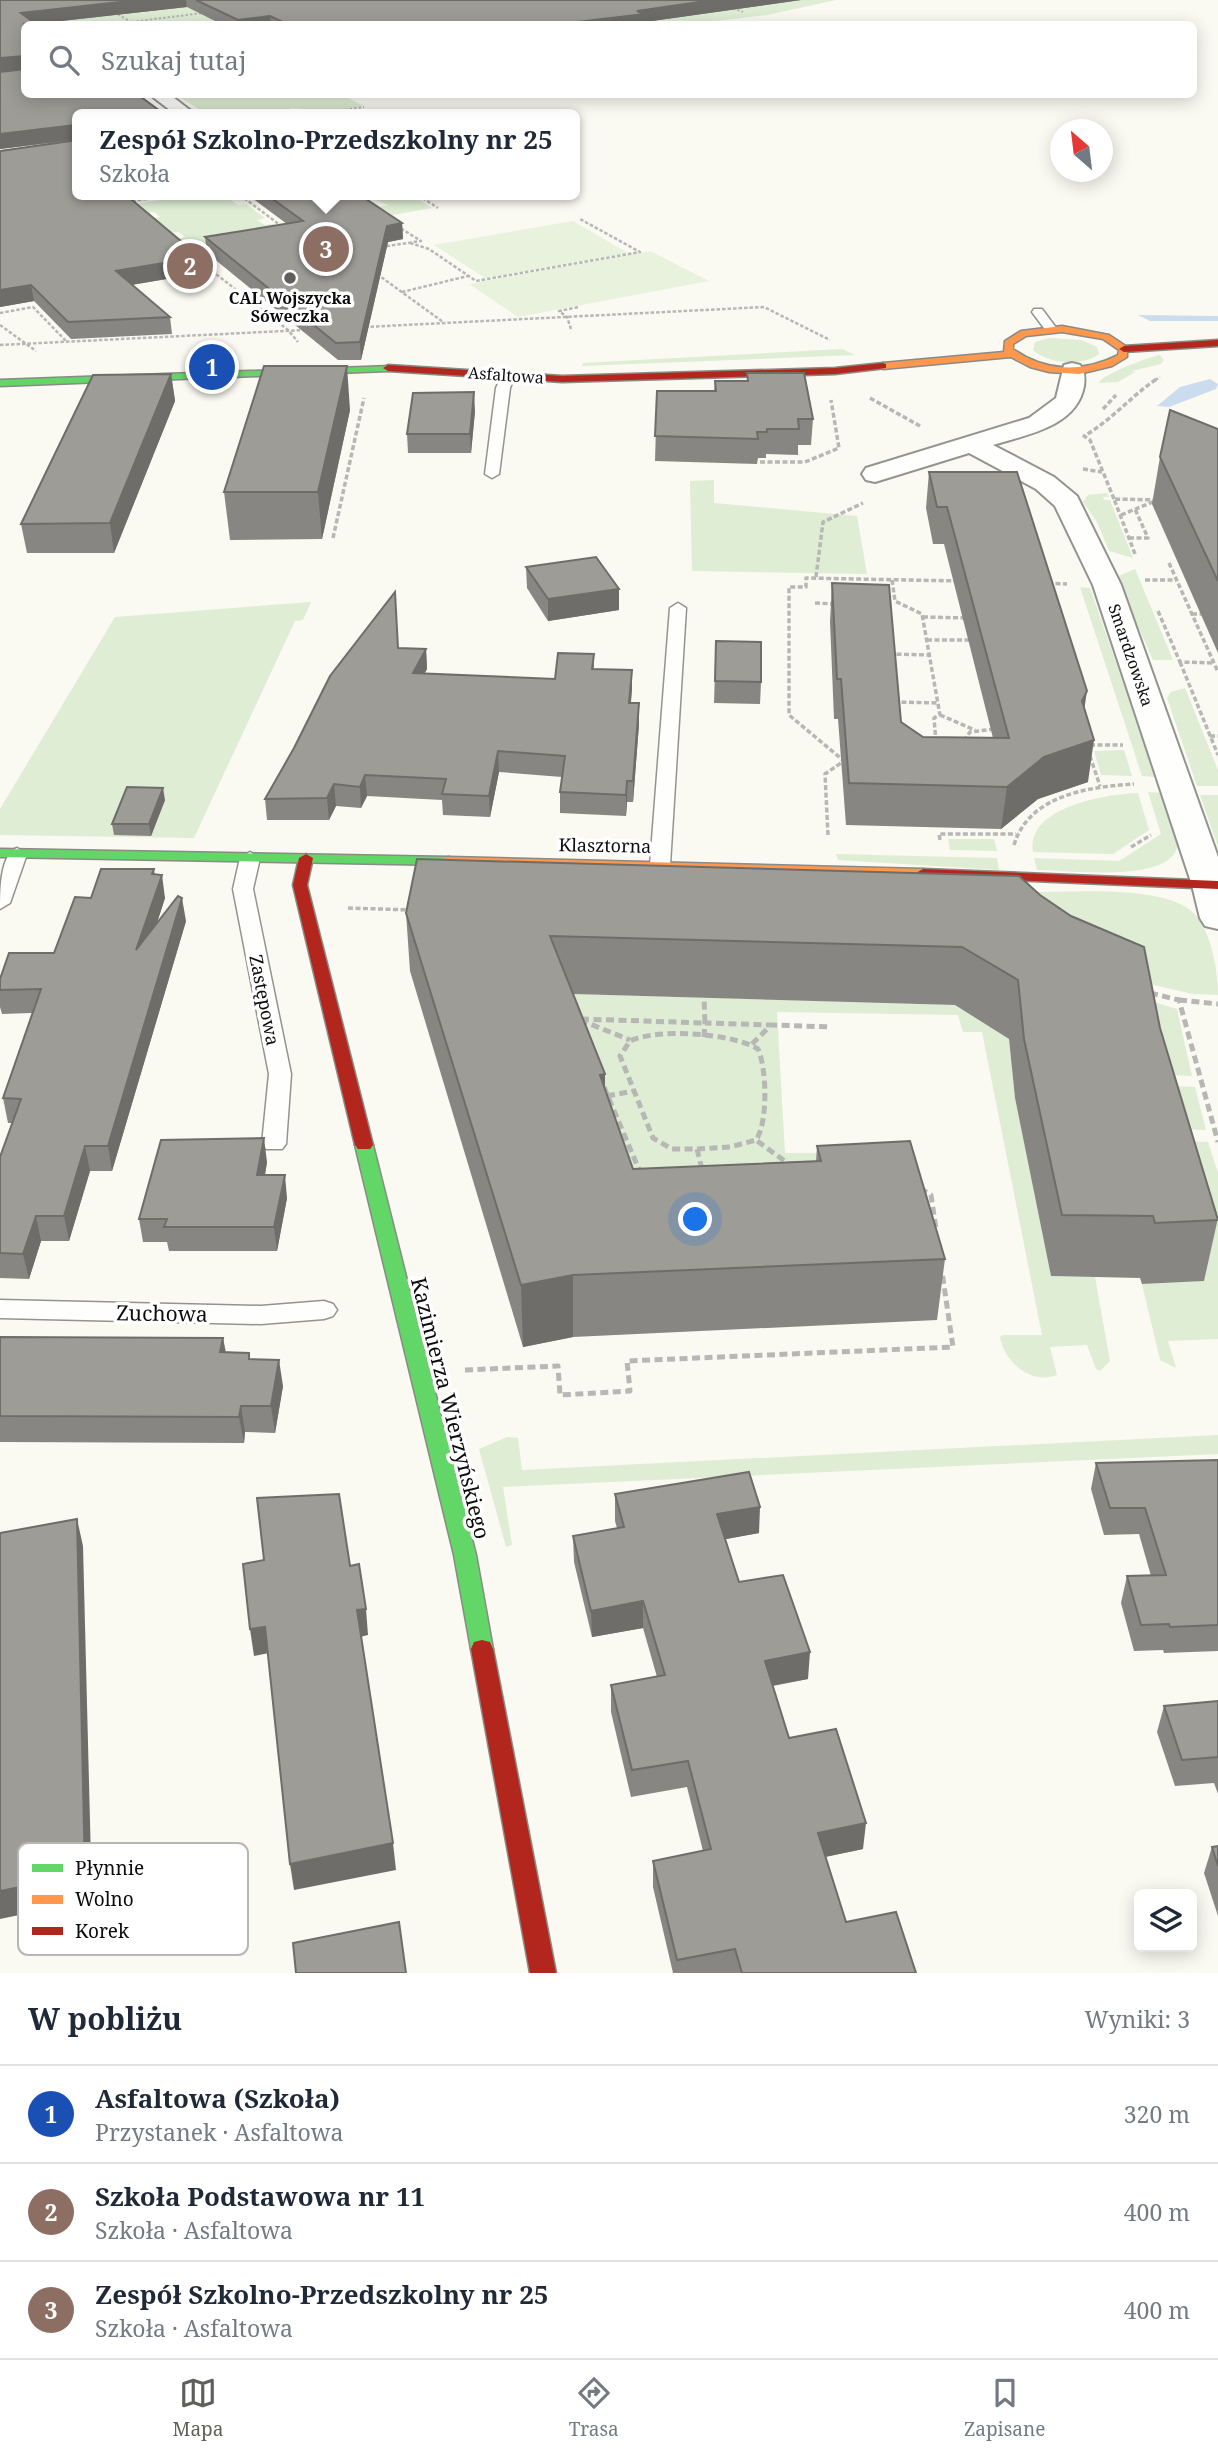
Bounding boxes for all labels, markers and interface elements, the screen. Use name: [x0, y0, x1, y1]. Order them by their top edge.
search box: [21, 21, 1197, 98]
icon: search: [45, 41, 83, 79]
text: Szukaj tutaj: [101, 42, 247, 78]
popup: [72, 109, 580, 200]
north arrow: [1050, 119, 1113, 182]
text: Zespół Szkolno-Przedszkolny nr 25: [99, 121, 553, 157]
text: Szkoła: [99, 157, 170, 189]
pin: 3: [303, 223, 349, 275]
pin: 2: [167, 240, 213, 292]
marker: CAL Wojszycka Sóweczka: [282, 270, 298, 286]
place label: CAL Wojszycka Sóweczka: [229, 287, 352, 327]
pin: 1: [189, 341, 235, 393]
street label: Asfaltowa: [467, 361, 545, 389]
street label: Smardzowska: [1103, 601, 1159, 709]
street label: Klasztorna: [559, 832, 651, 858]
street label: Zastępowa: [244, 953, 286, 1047]
your location: [678, 1202, 712, 1236]
street label: Kazimierza Wierzyńskiego: [405, 1274, 497, 1542]
street label: Zuchowa: [116, 1298, 208, 1328]
legend: [18, 1843, 248, 1955]
text: Płynnie: [75, 1855, 144, 1881]
text: Wolno: [75, 1886, 134, 1912]
map controls: [1134, 1889, 1197, 1952]
button: layers: [1134, 1889, 1197, 1952]
text: Korek: [75, 1918, 130, 1944]
text: W pobliżu: [28, 1998, 182, 2039]
text: Wyniki: 3: [1084, 2003, 1190, 2035]
text: Asfaltowa (Szkoła): [95, 2080, 340, 2116]
text: 1: [45, 2098, 58, 2130]
text: 320 m: [1124, 2098, 1190, 2130]
text: Przystanek · Asfaltowa: [95, 2116, 344, 2148]
text: Szkoła Podstawowa nr 11: [95, 2178, 425, 2214]
text: 2: [45, 2196, 58, 2228]
text: 400 m: [1124, 2196, 1190, 2228]
text: Szkoła · Asfaltowa: [95, 2214, 293, 2246]
text: Zespół Szkolno-Przedszkolny nr 25: [95, 2276, 549, 2312]
text: 3: [45, 2294, 58, 2326]
text: 400 m: [1124, 2294, 1190, 2326]
text: Szkoła · Asfaltowa: [95, 2312, 293, 2344]
tab: Mapa: [173, 2374, 223, 2442]
tab: Trasa: [569, 2374, 619, 2442]
tab: Zapisane: [964, 2374, 1045, 2442]

